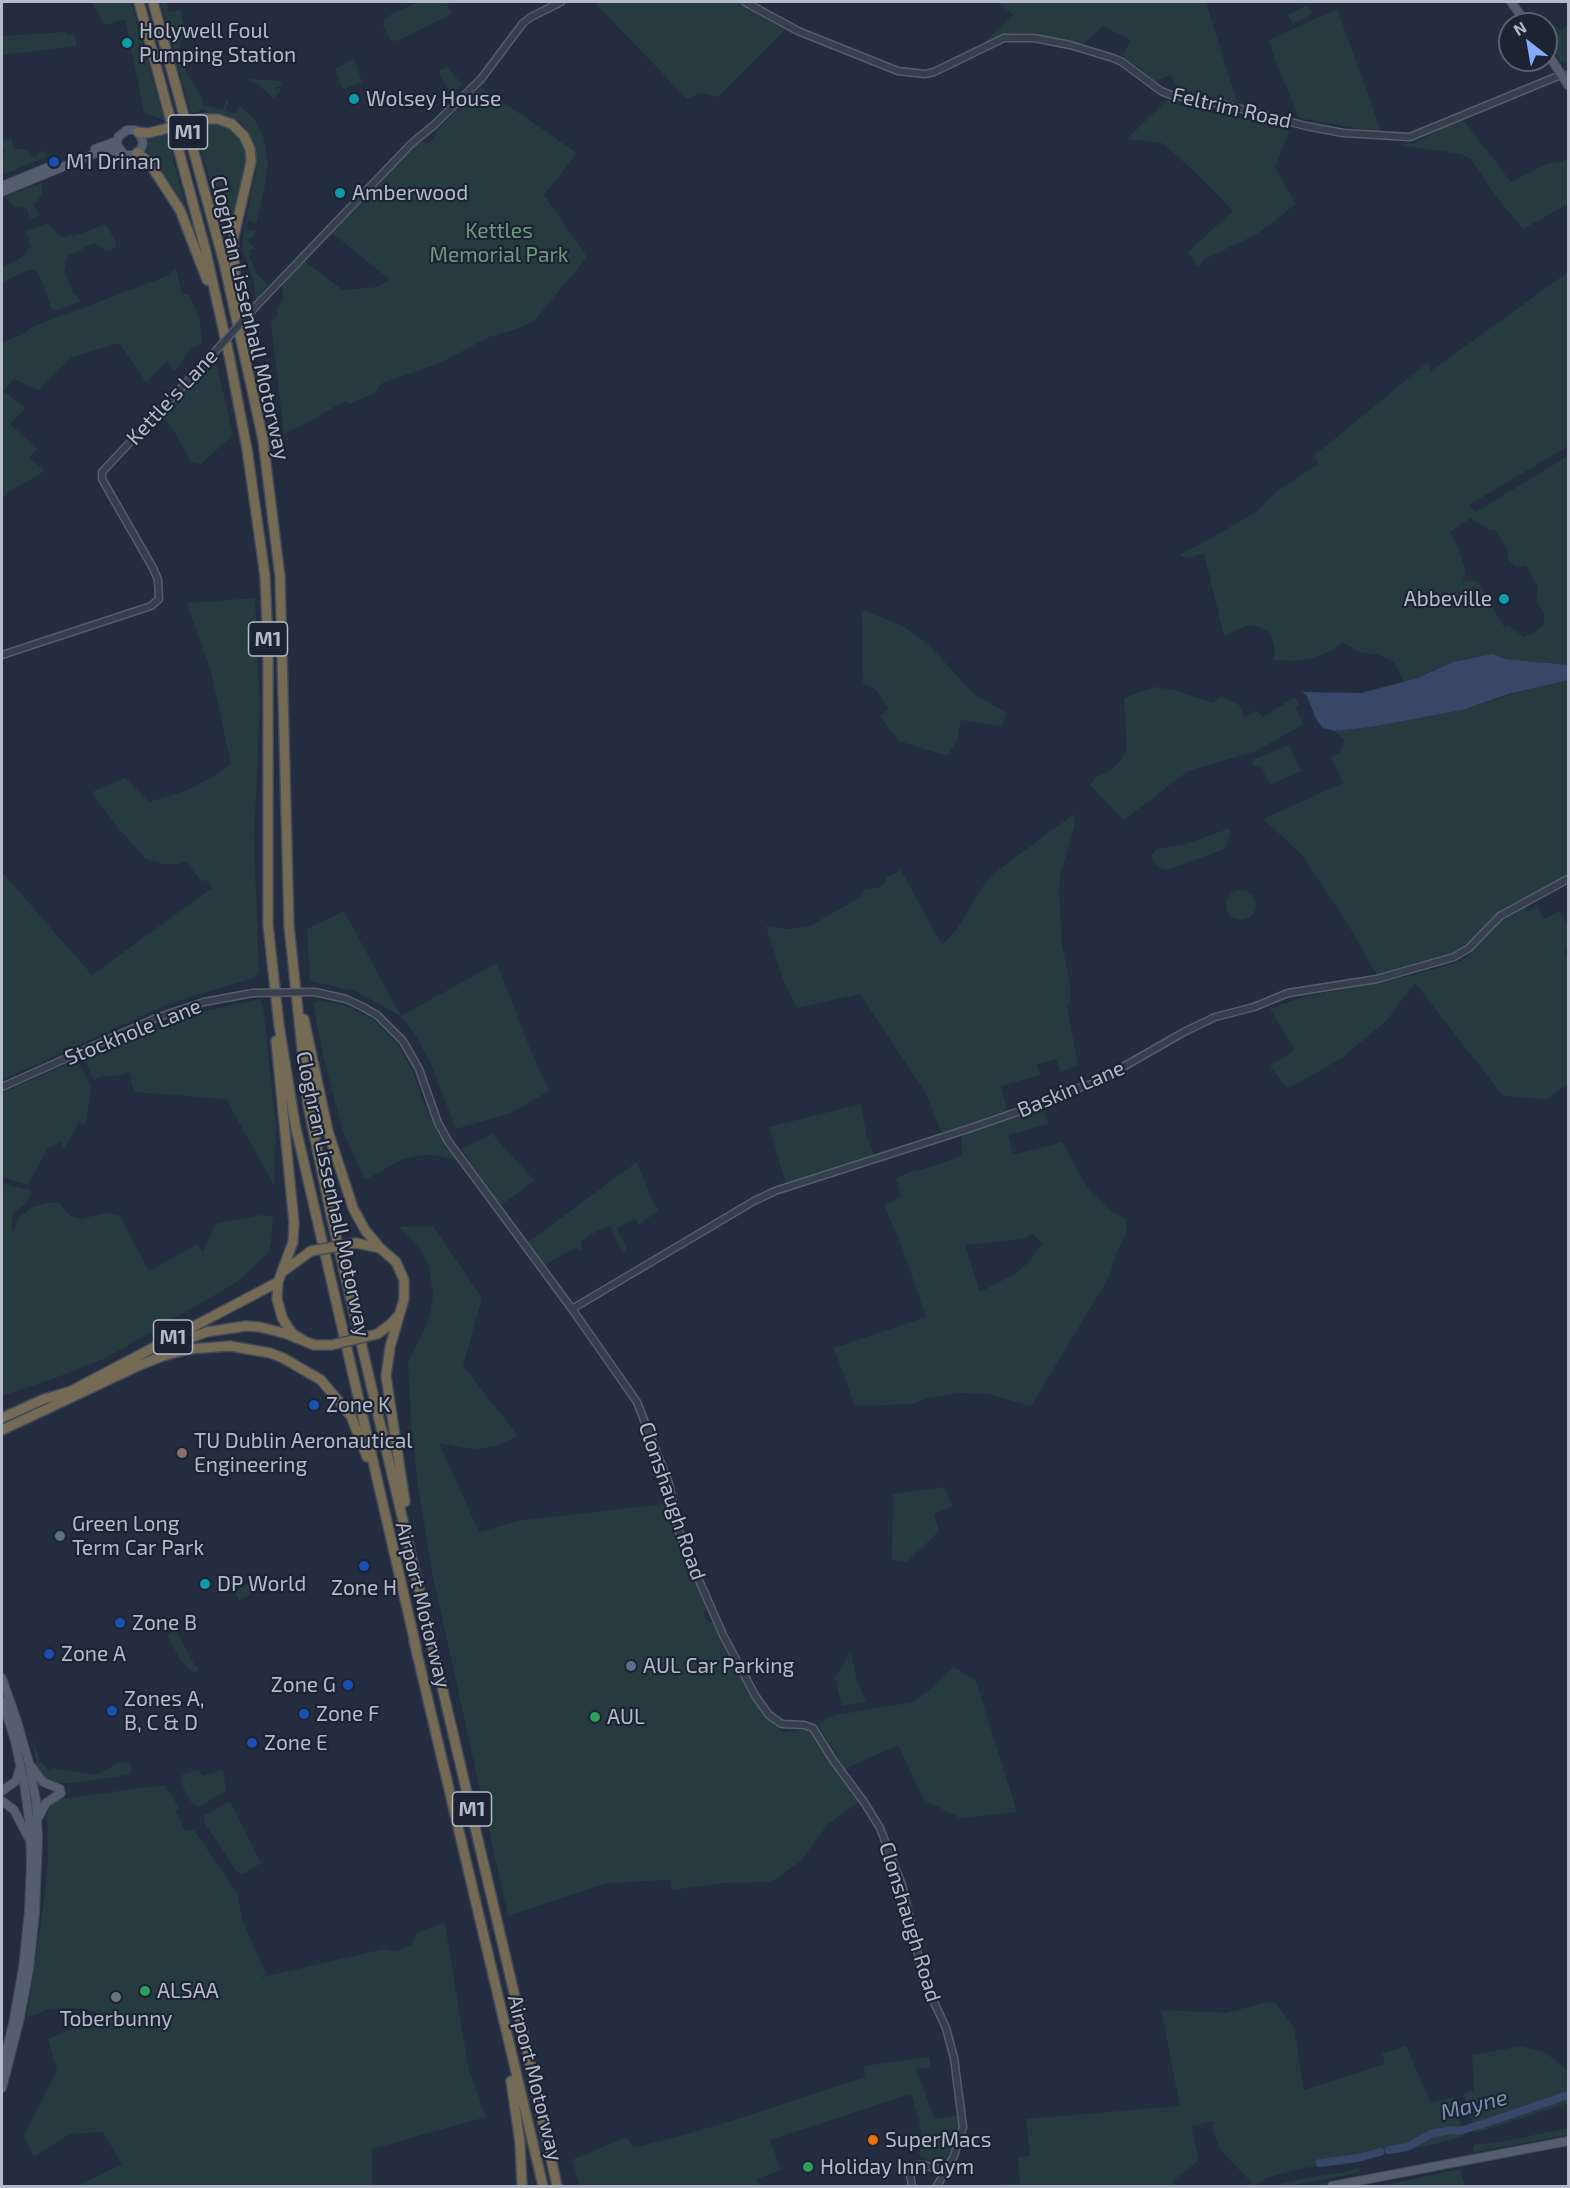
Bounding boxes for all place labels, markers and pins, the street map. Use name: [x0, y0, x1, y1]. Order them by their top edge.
place label: Holywell Foul Pumping Station: [139, 18, 296, 68]
marker: Holywell Foul Pumping Station: [120, 36, 134, 50]
place label: Wolsey House: [366, 86, 501, 112]
marker: Wolsey House: [347, 92, 361, 106]
place label: M1 Drinan: [66, 149, 161, 175]
marker: M1 Drinan: [47, 155, 61, 169]
place label: Amberwood: [352, 180, 468, 206]
marker: Amberwood: [333, 186, 347, 200]
place label: Abbeville: [1404, 586, 1492, 612]
marker: Abbeville: [1497, 592, 1511, 606]
place label: Zone K: [326, 1392, 390, 1418]
marker: Zone K: [307, 1398, 321, 1412]
place label: TU Dublin Aeronautical Engineering: [194, 1428, 412, 1478]
marker: TU Dublin Aeronautical Engineering: [175, 1446, 189, 1460]
place label: Green Long Term Car Park: [72, 1511, 204, 1561]
marker: Green Long Term Car Park: [53, 1529, 67, 1543]
marker: Zone H: [357, 1559, 371, 1573]
place label: DP World: [217, 1571, 306, 1597]
place label: Zone H: [331, 1575, 397, 1601]
marker: DP World: [198, 1577, 212, 1591]
place label: Zone B: [132, 1610, 197, 1636]
marker: Zone B: [113, 1616, 127, 1630]
place label: Zone A: [61, 1641, 126, 1667]
marker: Zone A: [42, 1647, 56, 1661]
place label: AUL Car Parking: [643, 1653, 794, 1679]
marker: AUL Car Parking: [624, 1659, 638, 1673]
place label: Zone G: [271, 1672, 336, 1698]
marker: Zone G: [341, 1678, 355, 1692]
place label: Zones A, B, C & D: [124, 1686, 204, 1736]
place label: Zone F: [316, 1701, 379, 1727]
marker: Zones A, B, C & D: [105, 1704, 119, 1718]
place label: AUL: [607, 1704, 645, 1730]
marker: Zone F: [297, 1707, 311, 1721]
marker: AUL: [588, 1710, 602, 1724]
place label: Zone E: [264, 1730, 328, 1756]
marker: Zone E: [245, 1736, 259, 1750]
place label: ALSAA: [157, 1978, 219, 2004]
marker: ALSAA: [138, 1984, 152, 1998]
marker: Toberbunny: [109, 1990, 123, 2004]
place label: Toberbunny: [60, 2006, 172, 2032]
place label: SuperMacs: [885, 2127, 992, 2153]
marker: SuperMacs: [866, 2133, 880, 2147]
place label: Holiday Inn Gym: [820, 2154, 974, 2180]
marker: Holiday Inn Gym: [801, 2160, 815, 2174]

